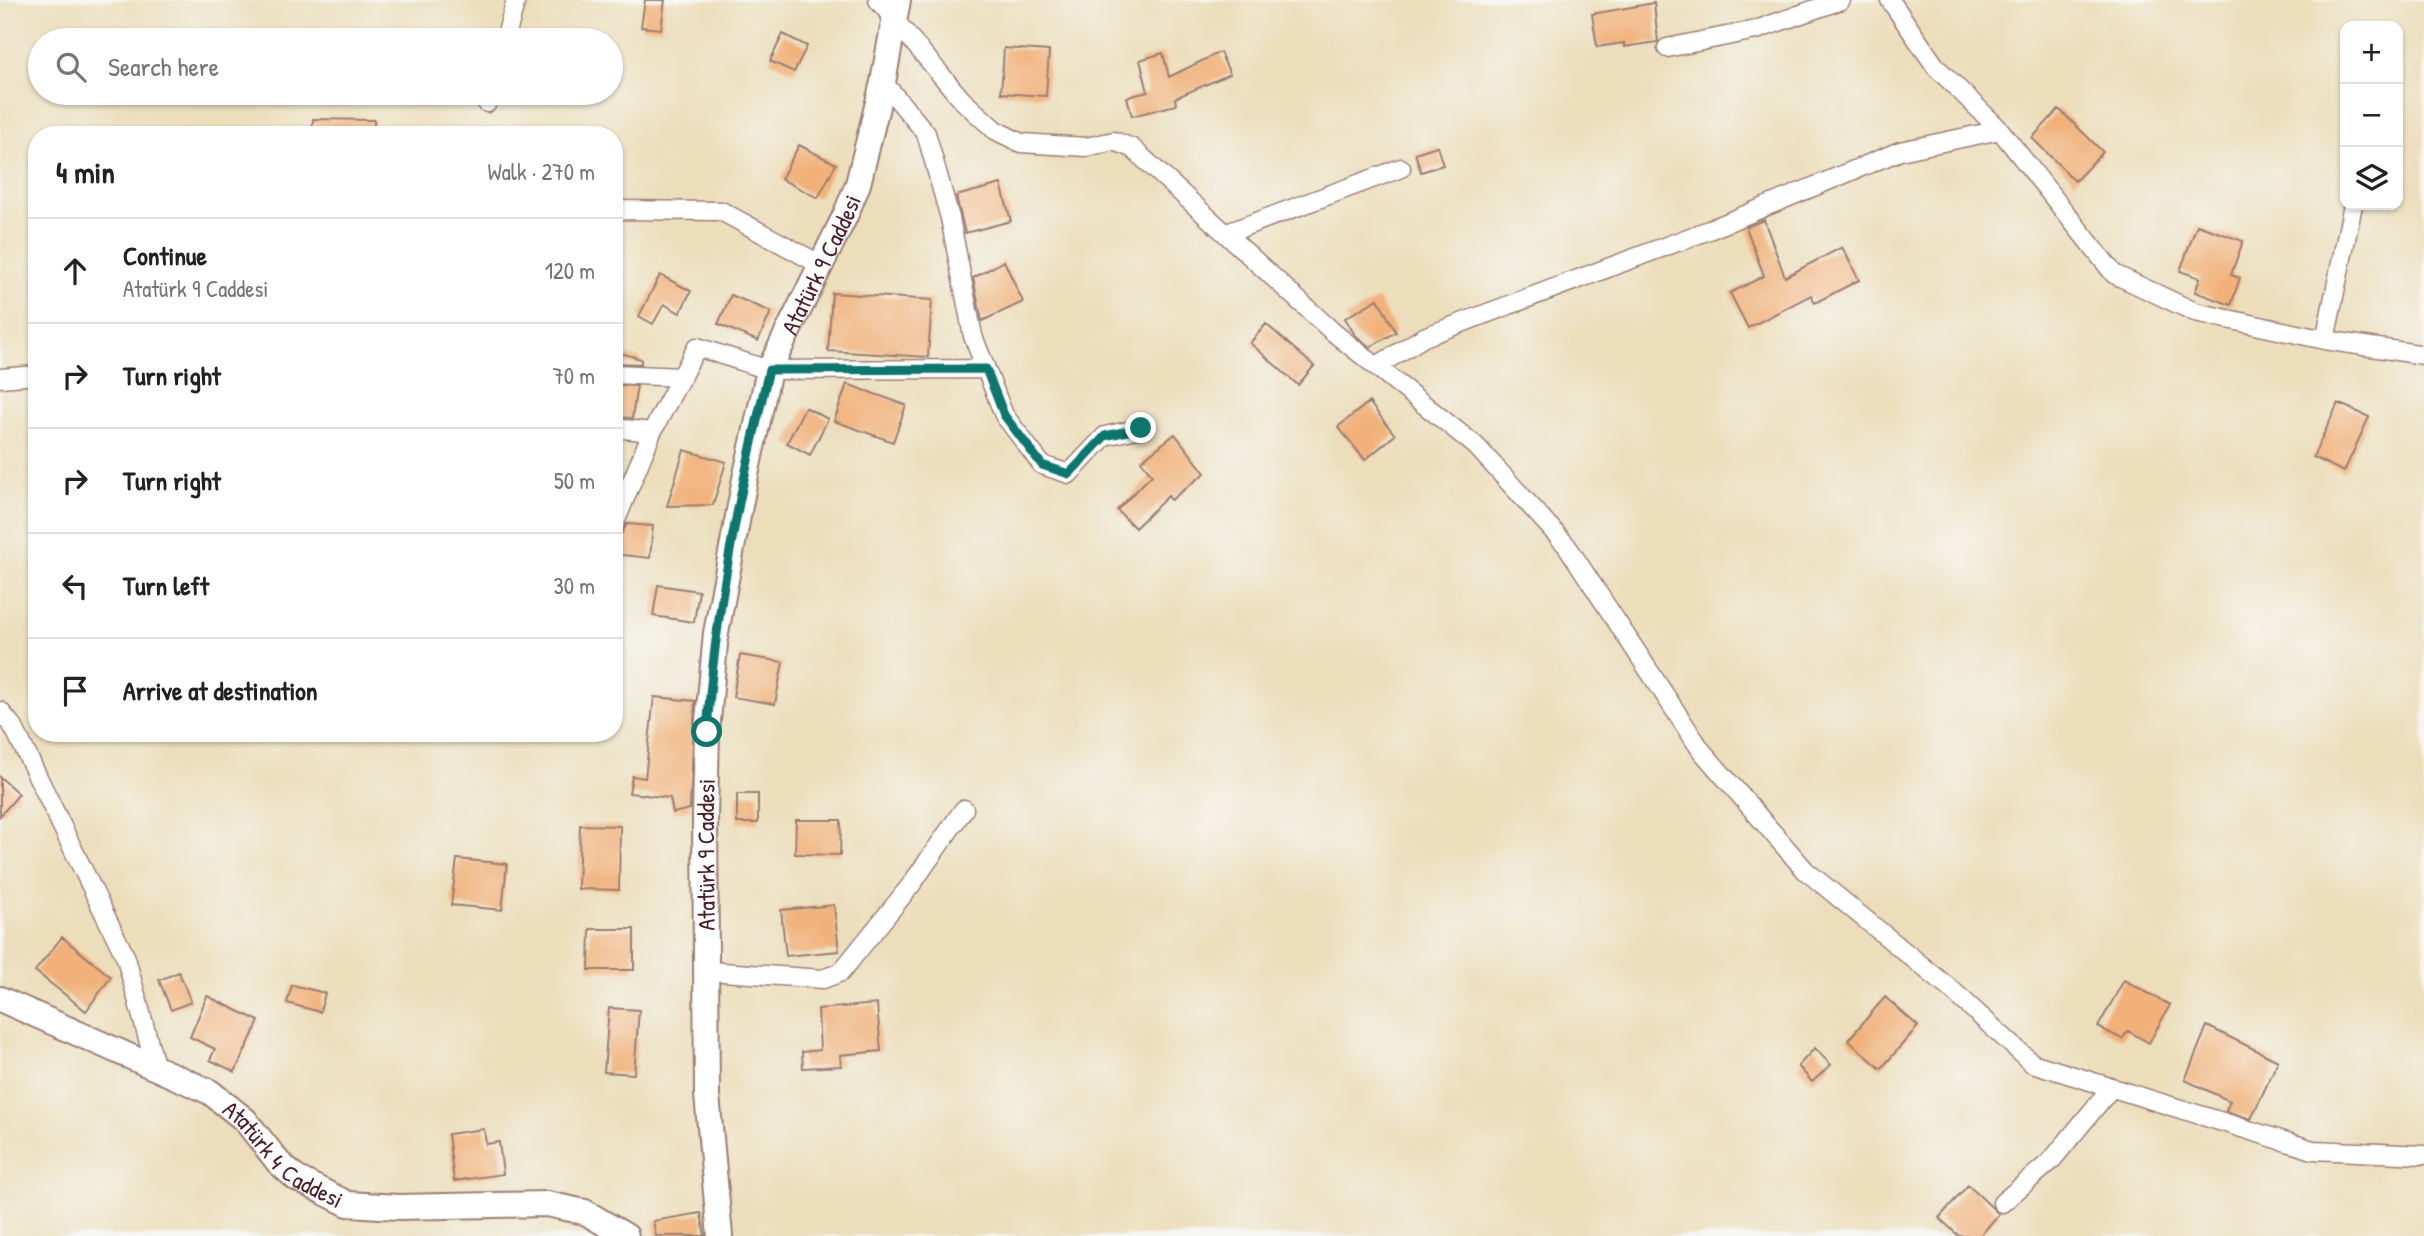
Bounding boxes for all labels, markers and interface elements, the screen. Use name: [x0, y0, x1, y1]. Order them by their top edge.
map controls: [2340, 21, 2403, 210]
button: +: [2340, 21, 2403, 84]
search box: [28, 28, 623, 105]
icon: search: [52, 48, 90, 86]
text: Search here: [108, 49, 219, 84]
button: −: [2340, 84, 2403, 147]
button: layers: [2340, 147, 2403, 210]
text: 4 min: [56, 152, 115, 192]
text: Walk · 270 m: [488, 156, 595, 187]
street label: Atatürk 9 Caddesi: [773, 190, 868, 340]
text: Continue: [123, 238, 207, 273]
icon: ahead: [56, 252, 94, 290]
text: 120 m: [545, 255, 595, 286]
text: Atatürk 9 Caddesi: [123, 273, 268, 304]
icon: right: [56, 357, 94, 395]
text: Turn right: [123, 358, 221, 393]
text: 70 m: [552, 360, 595, 391]
route end: [1125, 412, 1156, 443]
icon: right: [56, 462, 94, 500]
text: Turn right: [123, 463, 221, 498]
text: 50 m: [554, 465, 595, 496]
icon: left: [56, 567, 94, 605]
text: Turn left: [123, 568, 209, 603]
text: 30 m: [553, 570, 595, 601]
icon: arrive: [56, 672, 94, 710]
text: Arrive at destination: [123, 673, 318, 708]
route start: [691, 716, 722, 747]
street label: Atatürk 9 Caddesi: [689, 778, 722, 931]
street label: Atatürk 4 Caddesi: [217, 1093, 349, 1215]

